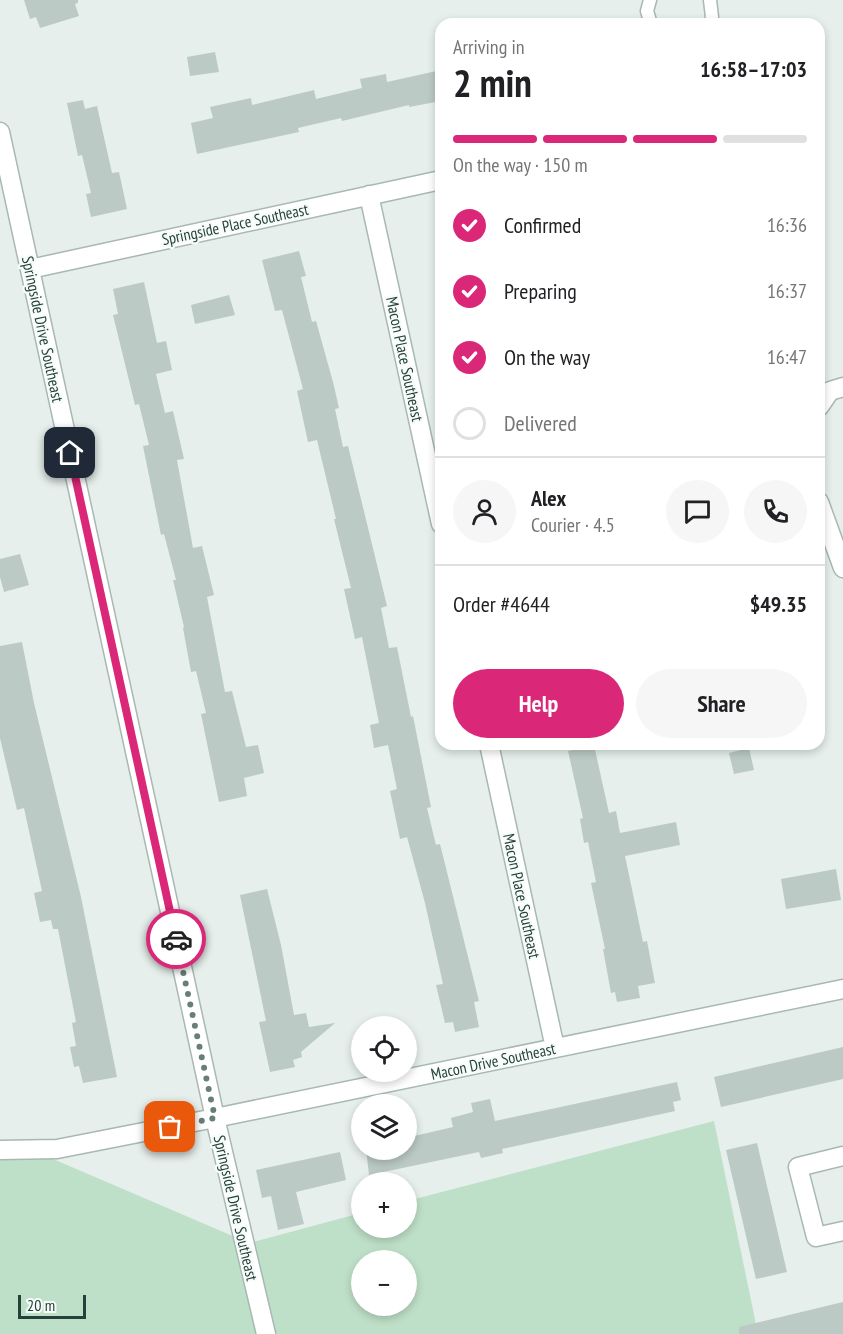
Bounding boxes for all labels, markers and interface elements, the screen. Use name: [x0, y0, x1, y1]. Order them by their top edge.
text: Arriving in: [453, 34, 525, 60]
text: 16:58–17:03: [700, 55, 807, 83]
text: 2 min: [453, 57, 532, 108]
text: On the way · 150 m: [453, 152, 588, 178]
street label: Springside Place Southeast: [160, 199, 311, 249]
icon: check: [453, 209, 486, 242]
text: Confirmed: [504, 211, 581, 239]
text: 16:36: [767, 212, 807, 238]
street label: Springside Drive Southeast: [18, 254, 68, 404]
icon: check: [453, 275, 486, 308]
text: Preparing: [504, 277, 577, 305]
text: 16:37: [767, 278, 807, 304]
street label: Macon Place Southeast: [382, 295, 428, 424]
icon: check: [453, 341, 486, 374]
text: On the way: [504, 343, 590, 371]
text: 16:47: [767, 344, 807, 370]
text: Delivered: [504, 409, 577, 437]
pin: [44, 427, 95, 478]
icon: home: [53, 436, 86, 469]
button: person: [453, 480, 516, 543]
button: chat: [666, 480, 729, 543]
button: phone: [744, 480, 807, 543]
text: Alex: [531, 484, 566, 512]
text: Courier · 4.5: [531, 512, 615, 538]
text: Order #4644: [453, 590, 550, 618]
text: $49.35: [750, 590, 807, 618]
button: Help: [453, 669, 624, 738]
button: Share: [636, 669, 807, 738]
street label: Macon Place Southeast: [499, 832, 545, 961]
courier: [146, 909, 206, 969]
icon: car: [160, 923, 193, 956]
map controls: [351, 1016, 417, 1316]
button: locate: [351, 1016, 417, 1082]
street label: Macon Drive Southeast: [429, 1038, 558, 1084]
button: layers: [351, 1094, 417, 1160]
pin: [144, 1101, 195, 1152]
icon: bag: [153, 1110, 186, 1143]
street label: Springside Drive Southeast: [210, 1133, 263, 1283]
button: +: [351, 1172, 417, 1238]
button: −: [351, 1250, 417, 1316]
scale bar: [18, 1292, 86, 1320]
text: 20 m: [27, 1295, 55, 1315]

